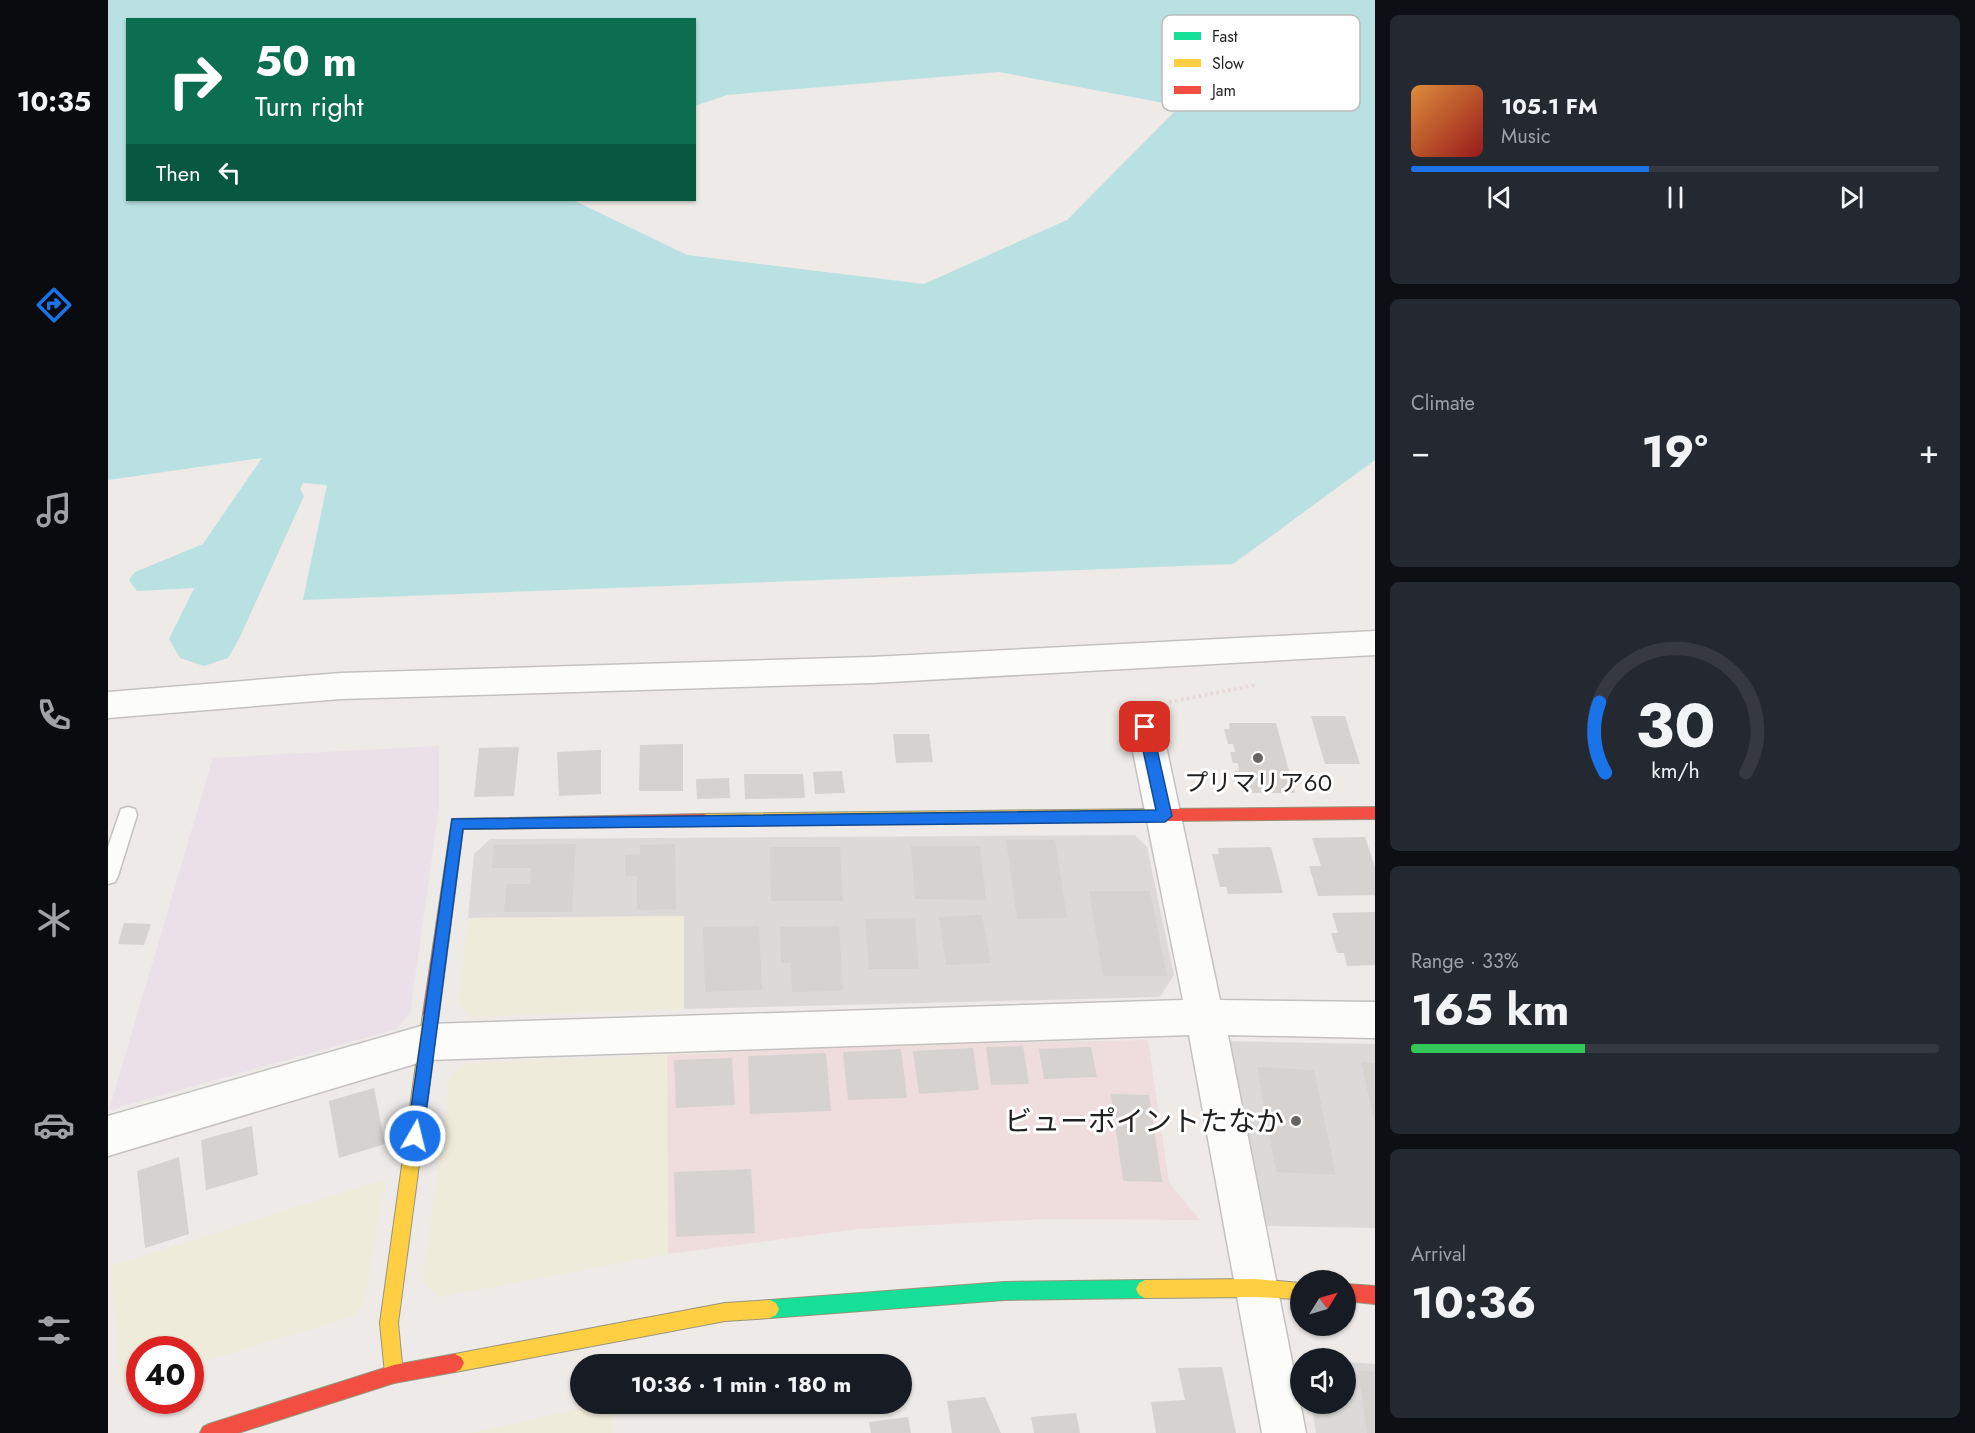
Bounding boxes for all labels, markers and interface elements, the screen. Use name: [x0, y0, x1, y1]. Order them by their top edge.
legend: [1162, 15, 1360, 111]
text: Fast: [1212, 25, 1238, 48]
text: 50 m: [255, 31, 357, 92]
icon: right: [156, 42, 234, 120]
text: Slow: [1212, 52, 1244, 75]
text: Jam: [1210, 79, 1236, 102]
text: 10:35: [17, 82, 91, 121]
text: Turn right: [255, 87, 363, 126]
text: 105.1 FM: [1501, 90, 1598, 122]
text: Music: [1501, 122, 1551, 151]
icon: left: [213, 156, 246, 189]
text: Then: [156, 157, 201, 189]
icon: previous: [1483, 181, 1516, 214]
icon: pause: [1659, 181, 1692, 214]
icon: next: [1835, 181, 1868, 214]
icon: directions: [33, 284, 75, 326]
text: Climate: [1411, 389, 1475, 418]
text: 19°: [1641, 419, 1708, 484]
text: −: [1411, 428, 1430, 475]
text: +: [1919, 428, 1939, 475]
icon: music: [33, 489, 75, 531]
text: 30: [1635, 681, 1715, 771]
icon: phone: [33, 694, 75, 736]
pin: [1119, 701, 1170, 752]
icon: arrive: [1128, 710, 1161, 743]
marker: プリマリア60: [1251, 751, 1265, 765]
text: km/h: [1651, 756, 1699, 787]
place label: プリマリア60: [1184, 765, 1332, 800]
icon: climate: [33, 899, 75, 941]
text: Range · 33%: [1411, 947, 1519, 976]
text: 165 km: [1411, 977, 1569, 1042]
place label: ビューポイントたなか: [1004, 1101, 1284, 1142]
icon: car: [33, 1104, 75, 1146]
position arrow: [383, 1104, 447, 1168]
marker: ビューポイントたなか: [1289, 1114, 1303, 1128]
text: Arrival: [1411, 1240, 1466, 1269]
north arrow: [1290, 1270, 1356, 1336]
map controls: [1290, 1270, 1356, 1414]
text: 10:36: [1411, 1270, 1536, 1335]
icon: filters: [33, 1309, 75, 1351]
speed limit sign: 40: [126, 1336, 204, 1414]
button: sound: [1290, 1348, 1356, 1414]
text: 10:36 · 1 min · 180 m: [631, 1368, 851, 1400]

